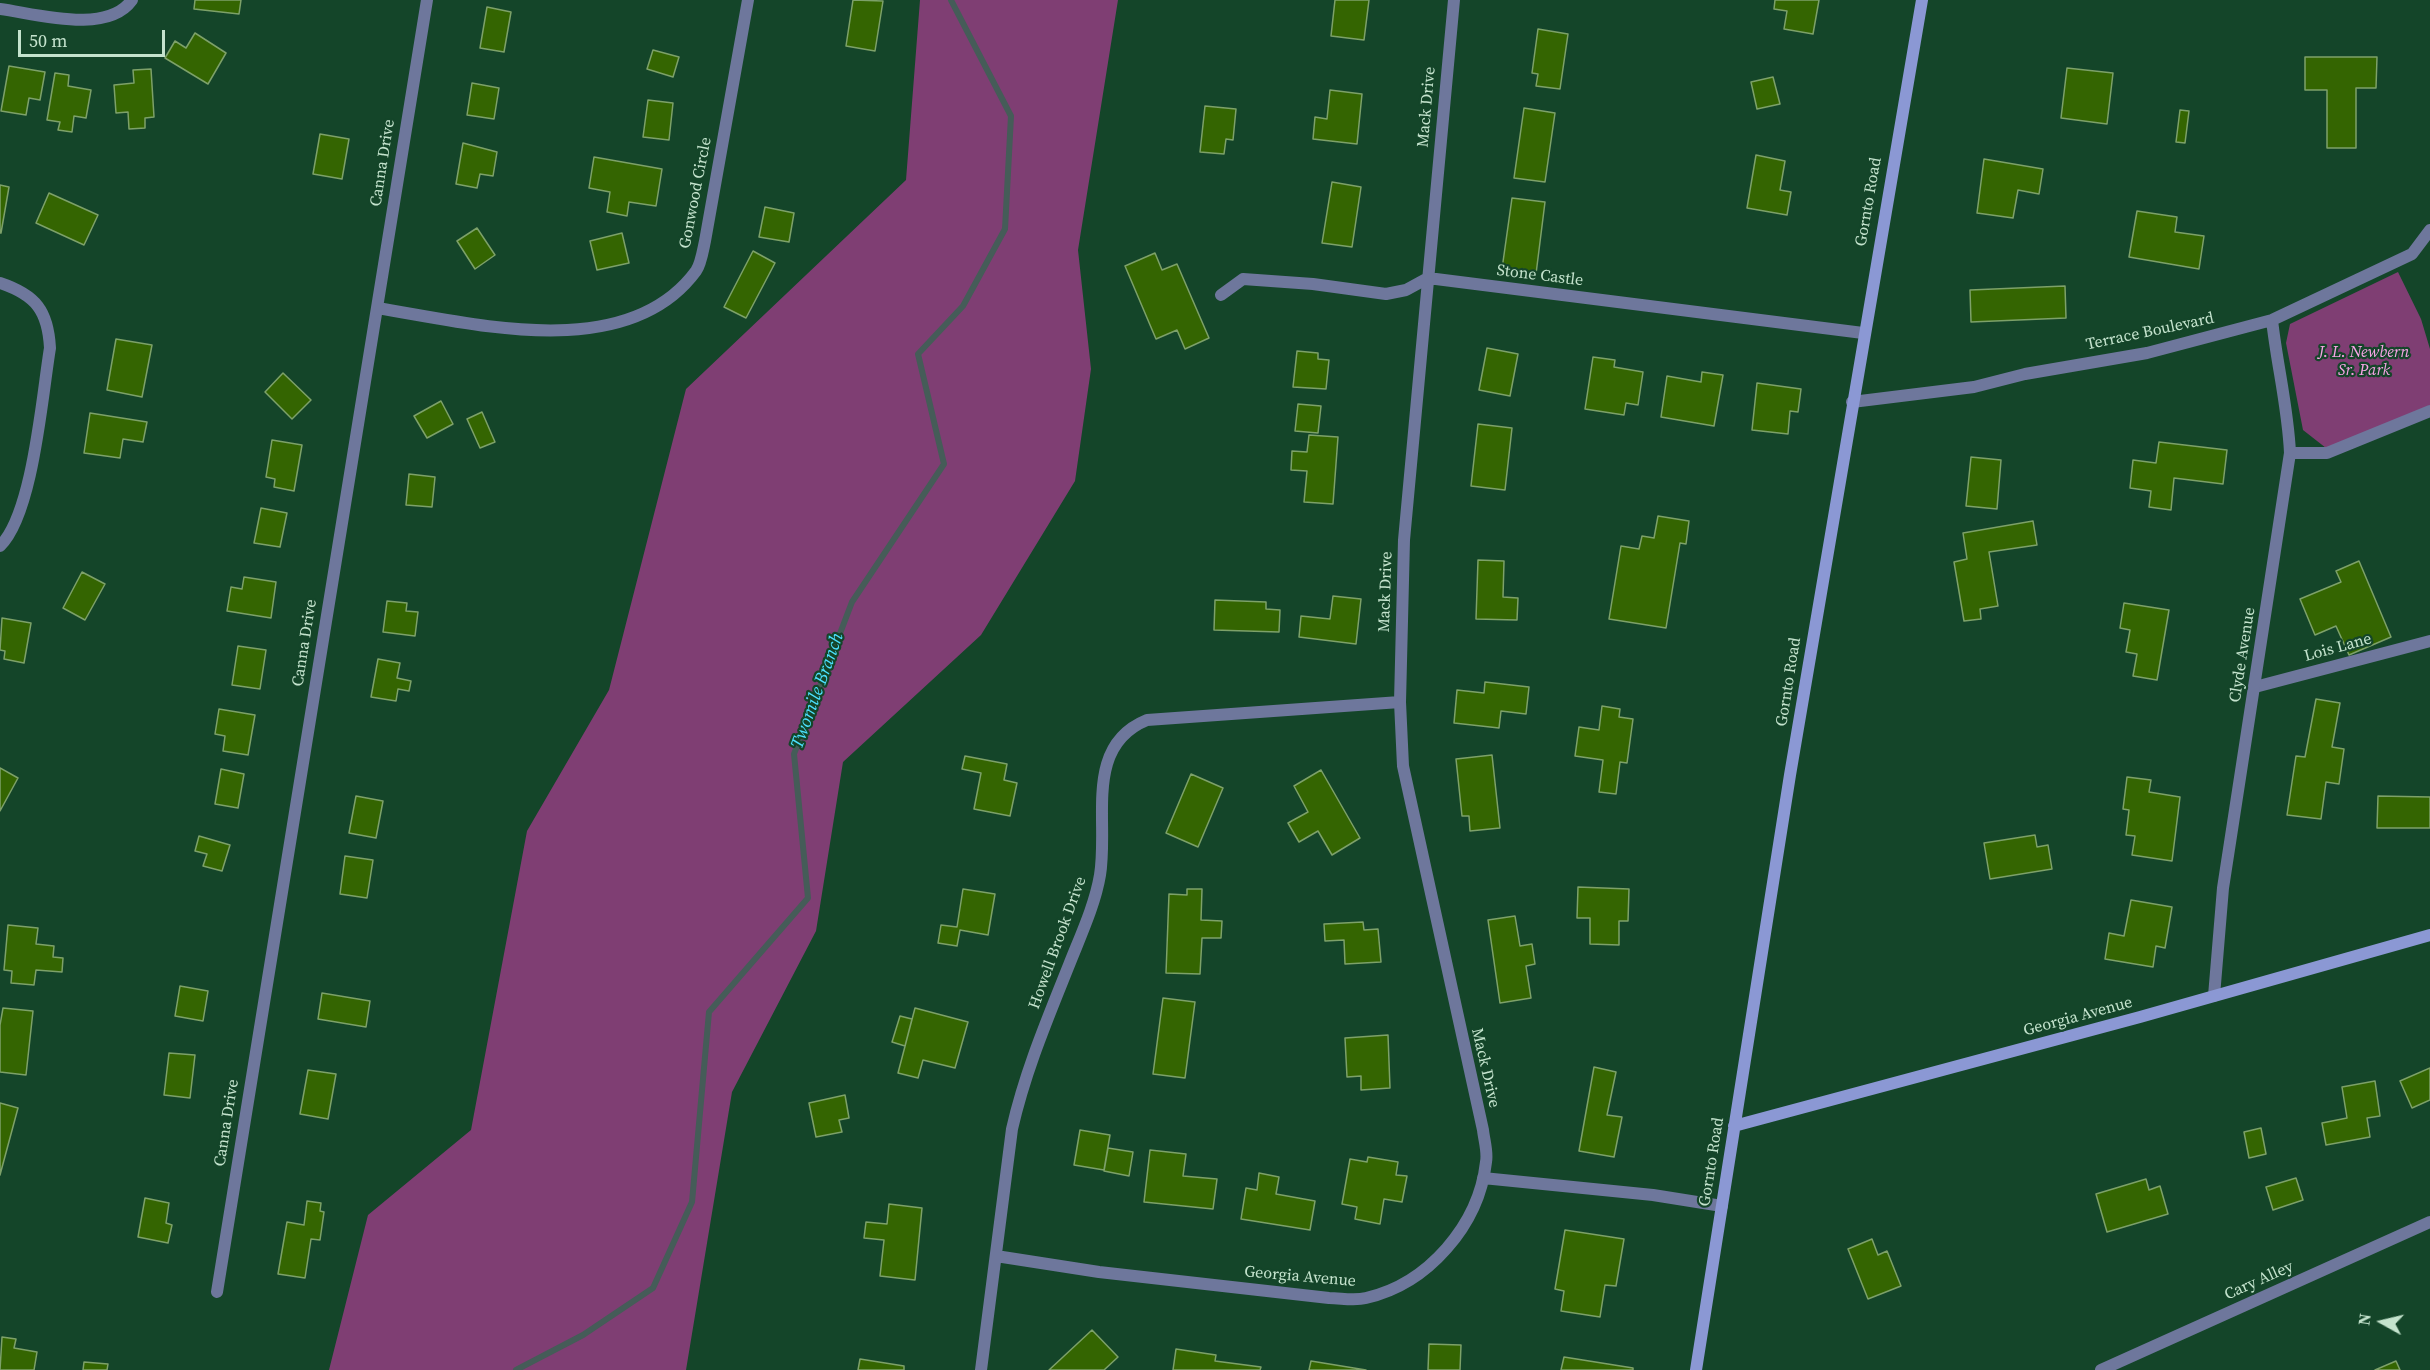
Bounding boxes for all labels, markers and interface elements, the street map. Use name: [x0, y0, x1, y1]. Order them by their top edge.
scale bar: [21, 18, 168, 56]
text: 50 m: [29, 28, 67, 53]
street label: Mack Drive: [1414, 66, 1440, 148]
street label: Canna Drive: [367, 118, 399, 208]
street label: Gonwood Circle: [676, 136, 716, 250]
street label: Gornto Road: [1852, 156, 1886, 248]
street label: Stone Castle: [1496, 261, 1584, 291]
street label: Terrace Boulevard: [2084, 309, 2216, 355]
park label: J. L. Newbern Sr. Park: [2319, 343, 2409, 381]
street label: Mack Drive: [1375, 551, 1397, 633]
street label: Canna Drive: [289, 598, 321, 688]
street label: Clyde Avenue: [2226, 606, 2260, 704]
water label: Twomile Branch: [787, 630, 849, 752]
street label: Lois Lane: [2302, 630, 2374, 666]
street label: Gornto Road: [1772, 636, 1806, 728]
street label: Howell Brook Drive: [1025, 874, 1091, 1012]
street label: Georgia Avenue: [2021, 993, 2135, 1041]
street label: Mack Drive: [1467, 1026, 1503, 1110]
street label: Canna Drive: [211, 1078, 243, 1168]
street label: Gornto Road: [1695, 1116, 1729, 1208]
street label: Cary Alley: [2222, 1257, 2296, 1305]
street label: Georgia Avenue: [1243, 1263, 1357, 1291]
north arrow: [2352, 1292, 2412, 1352]
text: N: [2352, 1312, 2376, 1327]

